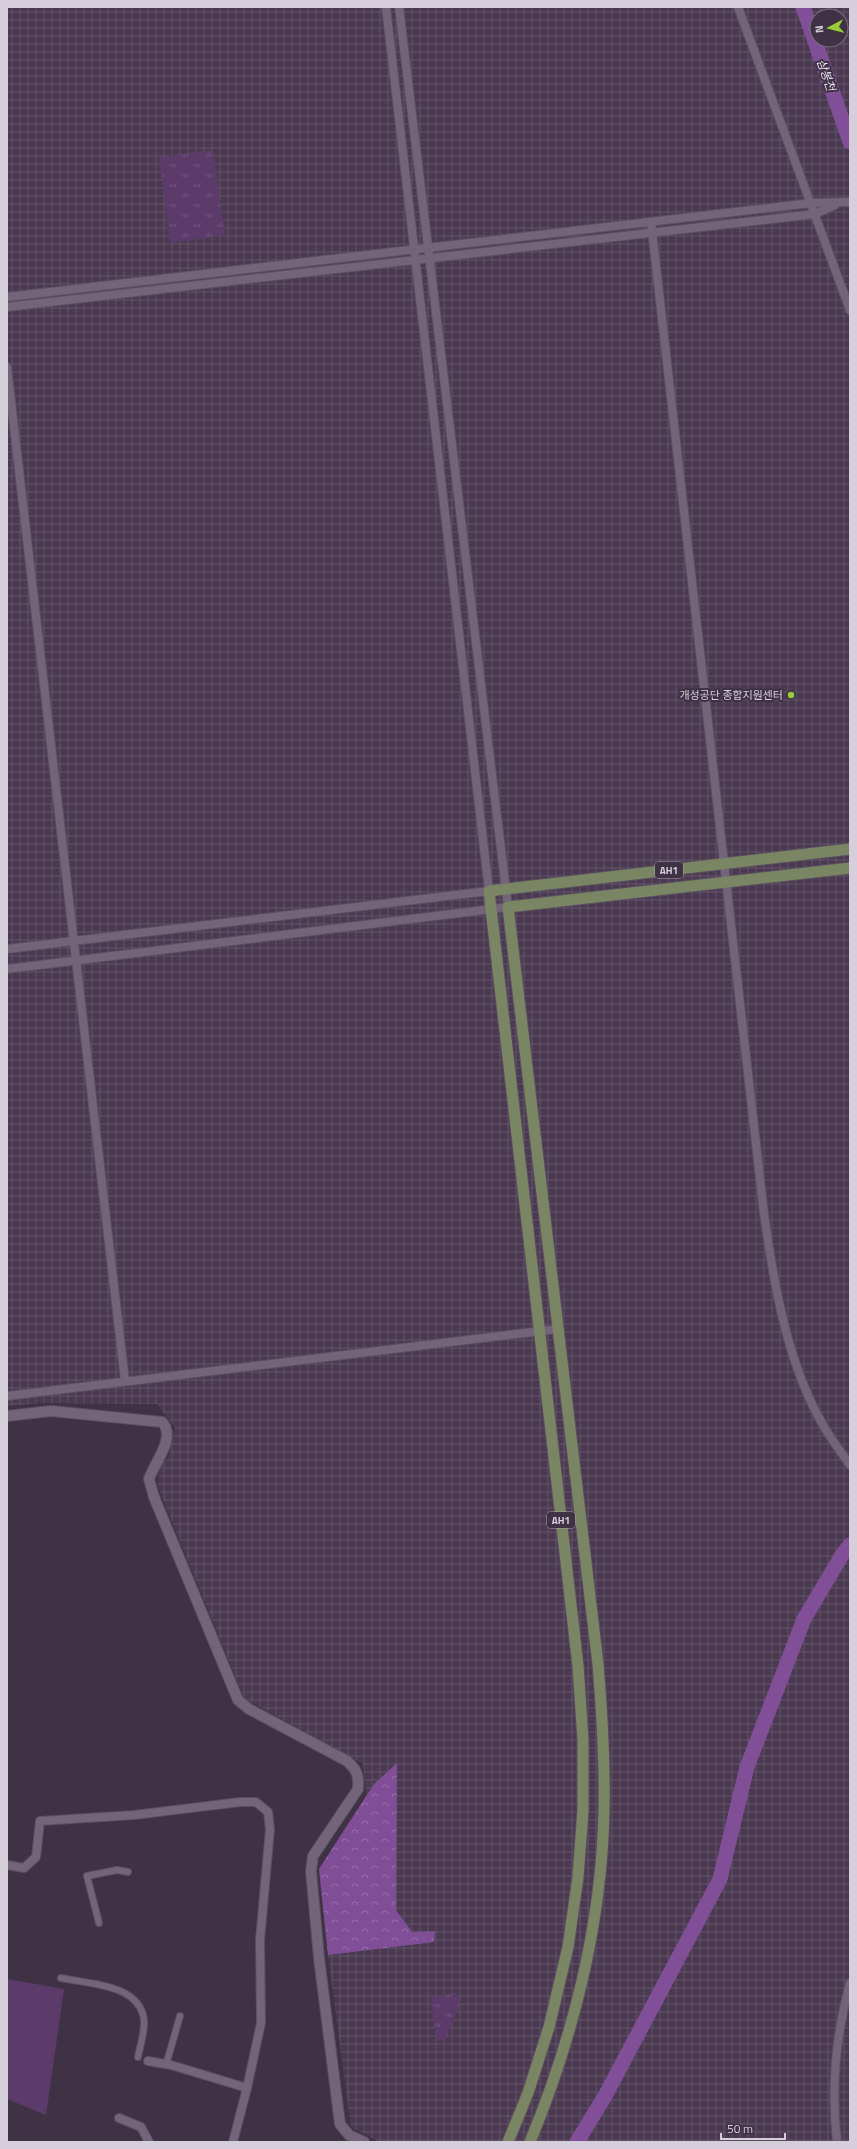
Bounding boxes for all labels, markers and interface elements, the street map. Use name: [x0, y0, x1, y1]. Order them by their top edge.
north arrow: [809, 8, 849, 48]
text: N: [811, 24, 827, 34]
water label: 삼봉천: [812, 56, 841, 95]
place label: 개성공단 종합지원센터: [679, 687, 783, 703]
marker: 개성공단 종합지원센터: [786, 690, 796, 700]
road number: AH1: [655, 862, 683, 878]
road number: AH1: [547, 1512, 575, 1528]
scale bar: [721, 2115, 785, 2141]
text: 50 m: [727, 2119, 753, 2138]

